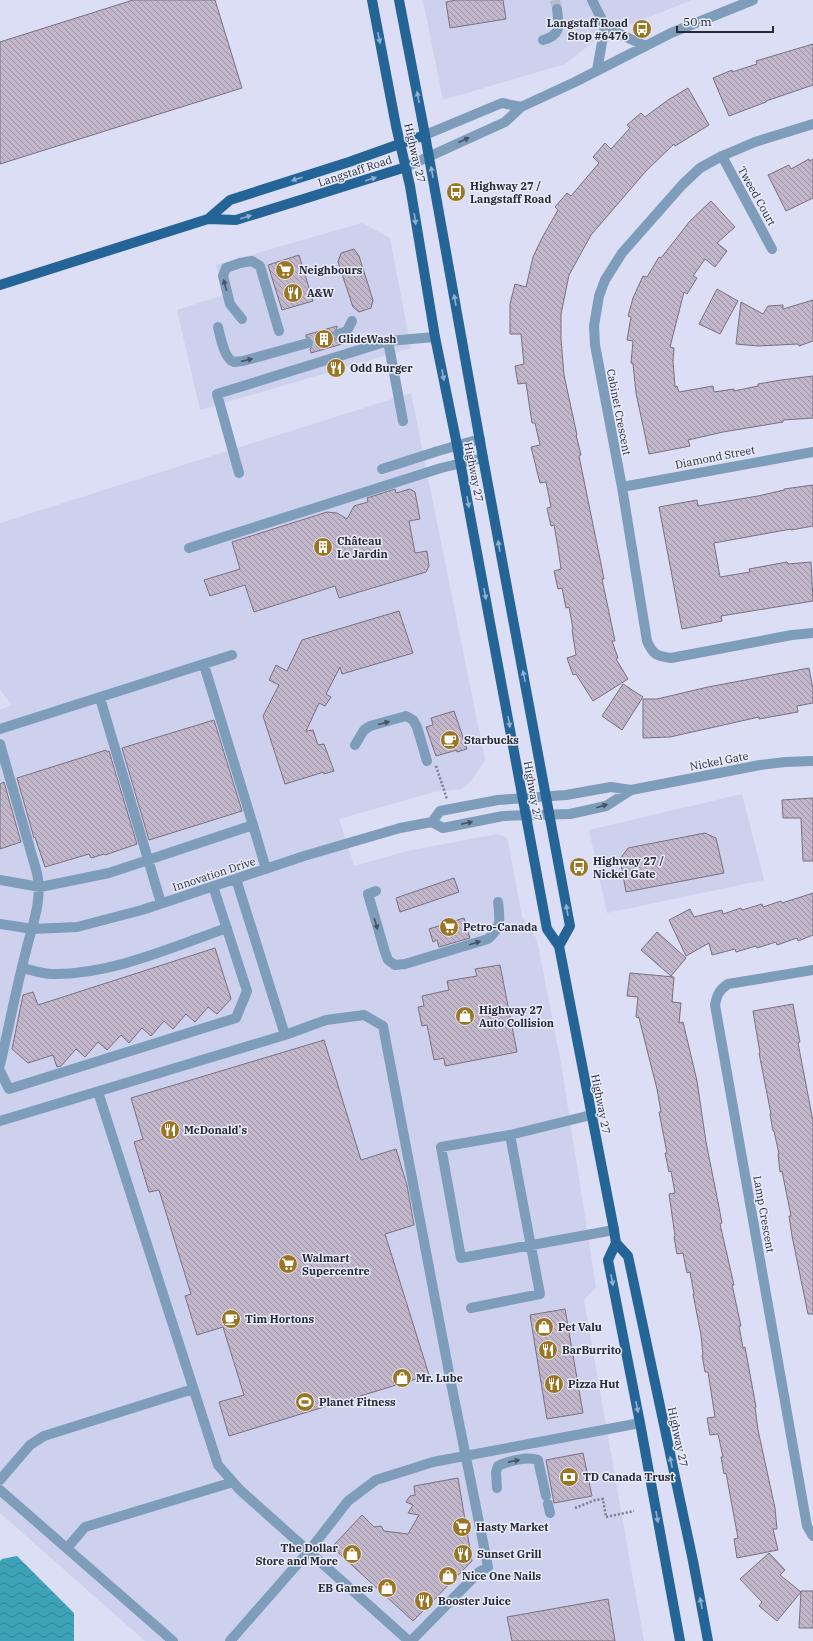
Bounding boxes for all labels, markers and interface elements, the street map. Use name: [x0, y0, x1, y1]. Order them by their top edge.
scale bar: [677, 8, 773, 34]
text: 50 m: [683, 14, 712, 29]
place label: Langstaff Road Stop #6476: [547, 16, 628, 43]
bus stop icon: Langstaff Road Stop #6476: [631, 18, 653, 40]
one-way arrow: [377, 32, 383, 44]
one-way arrow: [414, 91, 420, 103]
street label: Highway 27: [401, 122, 429, 184]
one-way arrow: [459, 137, 470, 143]
street label: Langstaff Road: [316, 152, 394, 190]
street label: Tweed Court: [735, 164, 779, 228]
one-way arrow: [429, 166, 435, 178]
one-way arrow: [290, 176, 302, 182]
one-way arrow: [365, 176, 377, 182]
place label: Highway 27 / Langstaff Road: [470, 179, 551, 206]
bus stop icon: Highway 27 / Langstaff Road: [445, 181, 467, 203]
one-way arrow: [412, 213, 418, 225]
one-way arrow: [241, 214, 253, 220]
supermarket icon: Neighbours: [274, 259, 296, 281]
place label: Neighbours: [299, 263, 363, 277]
one-way arrow: [222, 279, 228, 291]
restaurant icon: A&W: [282, 282, 304, 304]
place label: A&W: [307, 286, 334, 300]
one-way arrow: [451, 294, 457, 306]
building icon: GlideWash: [313, 328, 335, 350]
place label: GlideWash: [338, 332, 396, 346]
one-way arrow: [241, 356, 253, 362]
restaurant icon: Odd Burger: [325, 357, 347, 379]
place label: Odd Burger: [350, 361, 413, 375]
street label: Cabinet Crescent: [604, 368, 634, 457]
one-way arrow: [440, 369, 446, 381]
street label: Highway 27: [461, 441, 487, 503]
street label: Diamond Street: [674, 442, 756, 472]
one-way arrow: [465, 496, 471, 509]
place label: Château Le Jardin: [337, 534, 388, 561]
building icon: Château Le Jardin: [312, 536, 334, 558]
one-way arrow: [496, 539, 502, 552]
one-way arrow: [482, 588, 488, 600]
one-way arrow: [520, 670, 526, 682]
one-way arrow: [506, 716, 512, 728]
one-way arrow: [377, 719, 390, 725]
cafe icon: Starbucks: [439, 729, 461, 751]
place label: Starbucks: [464, 733, 519, 747]
street label: Nickel Gate: [688, 748, 750, 774]
street label: Highway 27: [521, 760, 545, 822]
one-way arrow: [597, 803, 609, 809]
one-way arrow: [461, 819, 473, 825]
street label: Innovation Drive: [171, 854, 257, 894]
place label: Highway 27 / Nickel Gate: [593, 854, 664, 881]
bus stop icon: Highway 27 / Nickel Gate: [568, 856, 590, 878]
one-way arrow: [564, 904, 570, 916]
supermarket icon: Petro-Canada: [438, 916, 460, 938]
one-way arrow: [373, 918, 379, 930]
place label: Petro-Canada: [463, 920, 537, 934]
one-way arrow: [469, 940, 481, 946]
place label: Highway 27 Auto Collision: [479, 1003, 554, 1030]
shop icon: Highway 27 Auto Collision: [454, 1005, 476, 1027]
street label: Highway 27: [588, 1073, 614, 1135]
restaurant icon: McDonald's: [159, 1119, 181, 1141]
place label: McDonald's: [184, 1123, 247, 1137]
street label: Lamp Crescent: [750, 1174, 778, 1254]
place label: Walmart Supercentre: [302, 1251, 370, 1278]
supermarket icon: Walmart Supercentre: [277, 1253, 299, 1275]
one-way arrow: [609, 1274, 615, 1286]
cafe icon: Tim Hortons: [220, 1308, 242, 1330]
place label: Tim Hortons: [245, 1312, 314, 1326]
shop icon: Pet Valu: [533, 1316, 555, 1338]
place label: Pet Valu: [558, 1320, 602, 1334]
restaurant icon: BarBurrito: [537, 1339, 559, 1361]
place label: BarBurrito: [562, 1343, 621, 1357]
shop icon: Mr. Lube: [391, 1367, 413, 1389]
place label: Mr. Lube: [416, 1371, 463, 1385]
restaurant icon: Pizza Hut: [543, 1373, 565, 1395]
place label: Pizza Hut: [568, 1377, 619, 1391]
sports icon: Planet Fitness: [294, 1391, 316, 1413]
place label: Planet Fitness: [319, 1395, 396, 1409]
one-way arrow: [635, 1401, 641, 1413]
street label: Highway 27: [665, 1406, 691, 1468]
one-way arrow: [668, 1456, 674, 1468]
one-way arrow: [508, 1458, 520, 1464]
bank icon: TD Canada Trust: [558, 1466, 580, 1488]
place label: TD Canada Trust: [583, 1470, 674, 1484]
one-way arrow: [655, 1511, 661, 1523]
supermarket icon: Hasty Market: [451, 1516, 473, 1538]
place label: Hasty Market: [476, 1520, 548, 1534]
place label: The Dollar Store and More: [255, 1541, 339, 1568]
shop icon: The Dollar Store and More: [341, 1543, 363, 1565]
restaurant icon: Sunset Grill: [452, 1543, 474, 1565]
place label: Sunset Grill: [477, 1547, 542, 1561]
shop icon: Nice One Nails: [437, 1565, 459, 1587]
place label: Nice One Nails: [462, 1569, 542, 1583]
shop icon: EB Games: [376, 1577, 398, 1599]
place label: EB Games: [318, 1581, 373, 1595]
restaurant icon: Booster Juice: [413, 1590, 435, 1612]
place label: Booster Juice: [438, 1594, 511, 1608]
one-way arrow: [697, 1597, 703, 1609]

